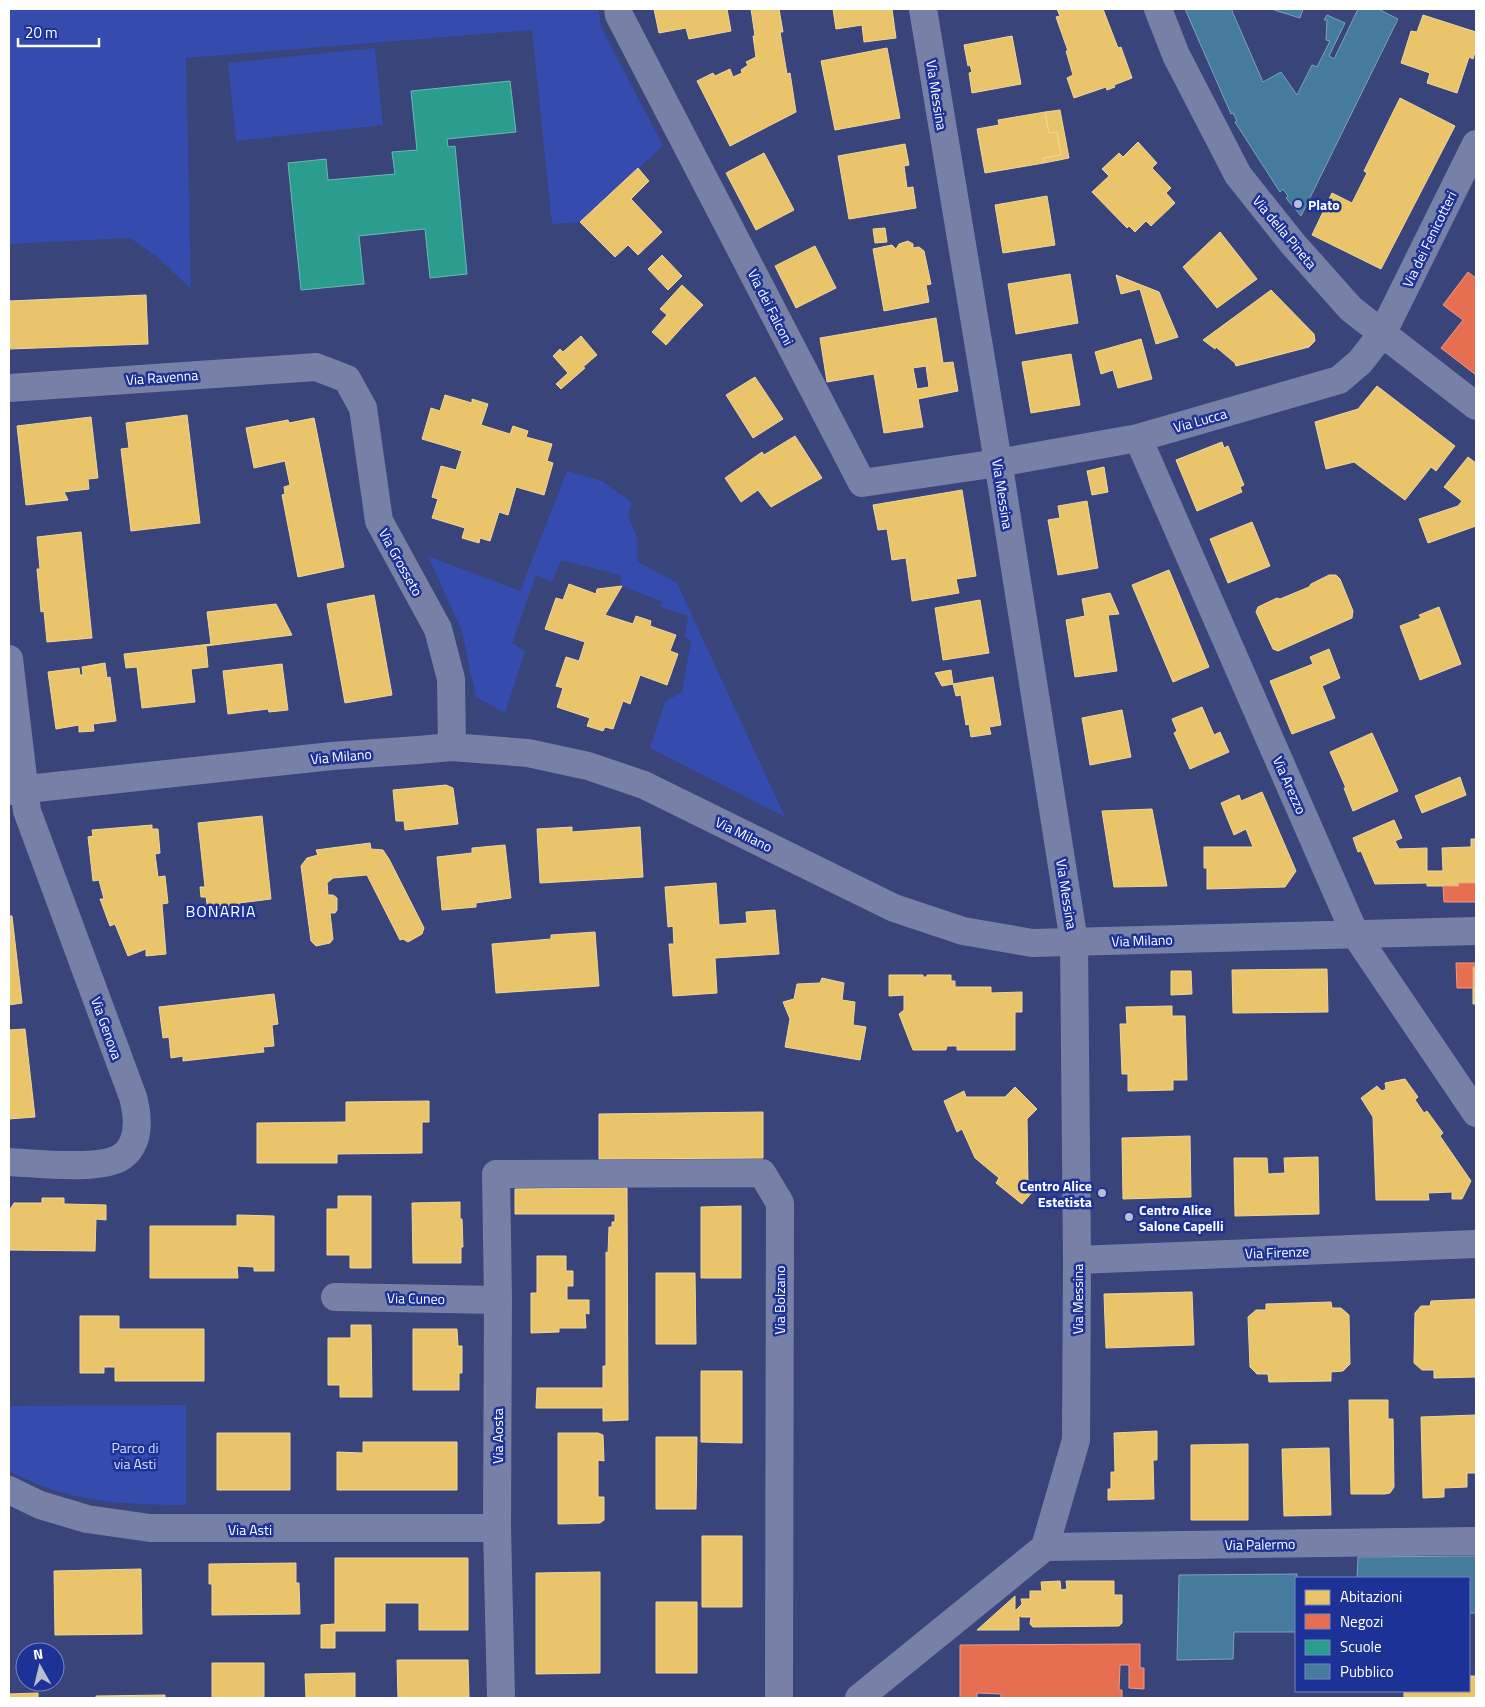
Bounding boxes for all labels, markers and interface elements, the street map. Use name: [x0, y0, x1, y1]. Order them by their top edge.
scale bar: [18, 15, 99, 47]
text: 20 m: [25, 21, 58, 44]
street label: Via Messina: [921, 58, 953, 132]
street label: Via dei Fenicotteri: [1397, 187, 1461, 291]
street label: Via della Pineta: [1248, 191, 1322, 273]
place label: Plato: [1308, 194, 1340, 215]
marker: Plato: [1292, 198, 1304, 210]
street label: Via dei Falconi: [743, 265, 799, 349]
street label: Via Ravenna: [125, 364, 199, 390]
street label: Via Lucca: [1171, 402, 1229, 438]
street label: Via Messina: [987, 457, 1019, 531]
street label: Via Grosseto: [374, 524, 428, 600]
street label: Via Milano: [310, 743, 372, 769]
street label: Via Arezzo: [1268, 753, 1312, 817]
street label: Via Milano: [712, 811, 776, 857]
street label: Via Messina: [1051, 857, 1083, 931]
district label: BONARIA: [185, 899, 257, 923]
street label: Via Milano: [1111, 928, 1173, 952]
street label: Via Genova: [86, 994, 128, 1062]
place label: Centro Alice Estetista: [1020, 1175, 1092, 1212]
marker: Centro Alice Estetista: [1096, 1187, 1108, 1199]
place label: Centro Alice Salone Capelli: [1139, 1199, 1224, 1236]
marker: Centro Alice Salone Capelli: [1123, 1211, 1135, 1223]
street label: Via Firenze: [1244, 1240, 1310, 1264]
street label: Via Messina: [1067, 1264, 1088, 1334]
street label: Via Bolzano: [769, 1266, 790, 1334]
street label: Via Cuneo: [387, 1287, 445, 1309]
street label: Via Aosta: [487, 1408, 508, 1464]
park label: Parco di via Asti: [112, 1437, 158, 1474]
street label: Via Asti: [228, 1519, 272, 1540]
street label: Via Palermo: [1224, 1533, 1296, 1555]
legend: [1295, 1577, 1470, 1692]
text: Abitazioni: [1340, 1585, 1402, 1608]
text: Negozi: [1340, 1610, 1383, 1633]
text: Scuole: [1340, 1635, 1382, 1658]
north arrow: [15, 1642, 65, 1692]
text: N: [32, 1643, 44, 1665]
text: Pubblico: [1340, 1660, 1394, 1683]

